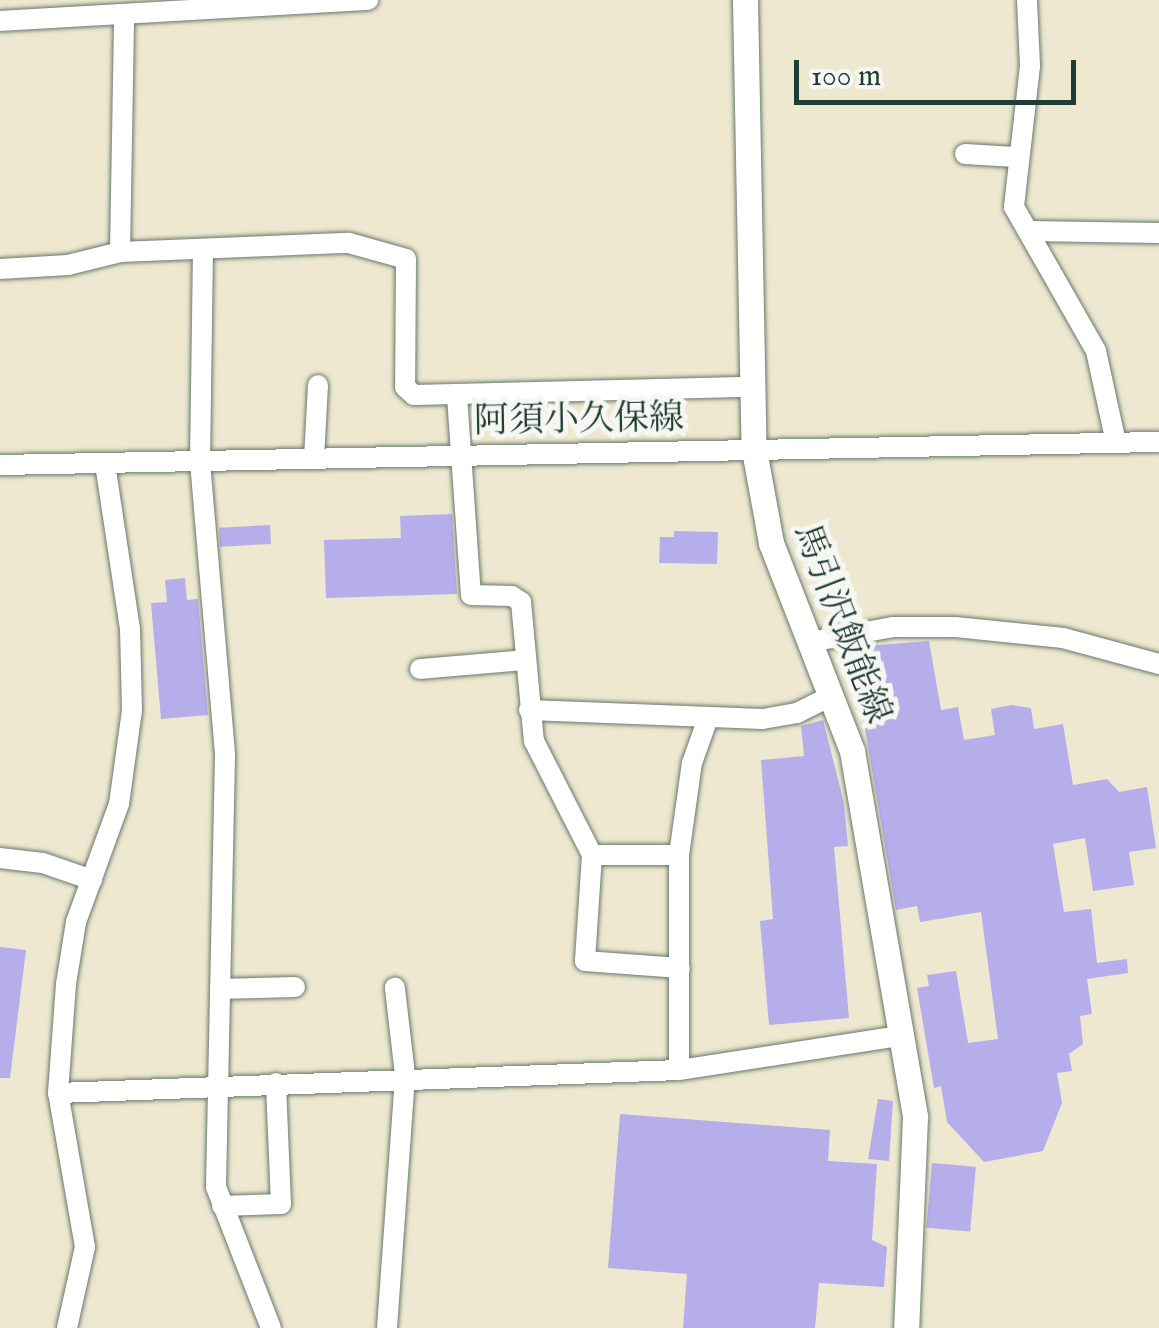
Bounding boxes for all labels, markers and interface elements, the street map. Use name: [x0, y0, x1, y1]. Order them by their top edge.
scale bar: [799, 40, 1082, 102]
text: 100 m: [811, 58, 881, 96]
street label: 阿須小久保線: [474, 398, 684, 444]
street label: 馬引沢飯能線: [784, 518, 898, 730]

